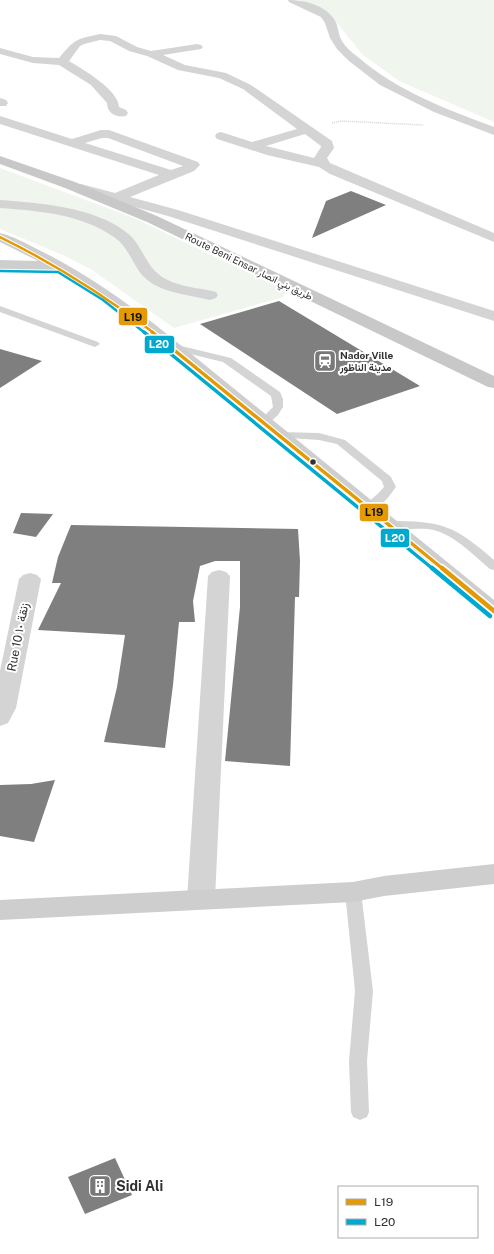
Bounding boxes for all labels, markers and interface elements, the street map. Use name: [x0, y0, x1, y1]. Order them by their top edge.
street label: Route Beni Ensar طريق بني انصار: [182, 230, 315, 305]
line badge: L19: [118, 307, 148, 326]
text: L19: [124, 311, 142, 323]
line badge: L20: [144, 335, 175, 354]
text: L20: [149, 338, 169, 350]
station icon: Nador Ville مدينة الناظور: [312, 348, 338, 374]
place label: Nador Ville مدينة الناظور: [339, 349, 393, 374]
unlabelled marker: [308, 457, 318, 467]
line badge: L19: [359, 503, 389, 522]
text: L19: [365, 506, 383, 518]
line badge: L20: [380, 528, 410, 548]
text: L20: [385, 532, 405, 544]
street label: Rue 10 زنقة ١٠: [4, 602, 32, 673]
building icon: Sidi Ali: [87, 1173, 113, 1199]
place label: Sidi Ali: [116, 1178, 163, 1194]
legend: [338, 1186, 478, 1238]
text: L19: [374, 1195, 393, 1209]
text: L20: [374, 1215, 395, 1229]

